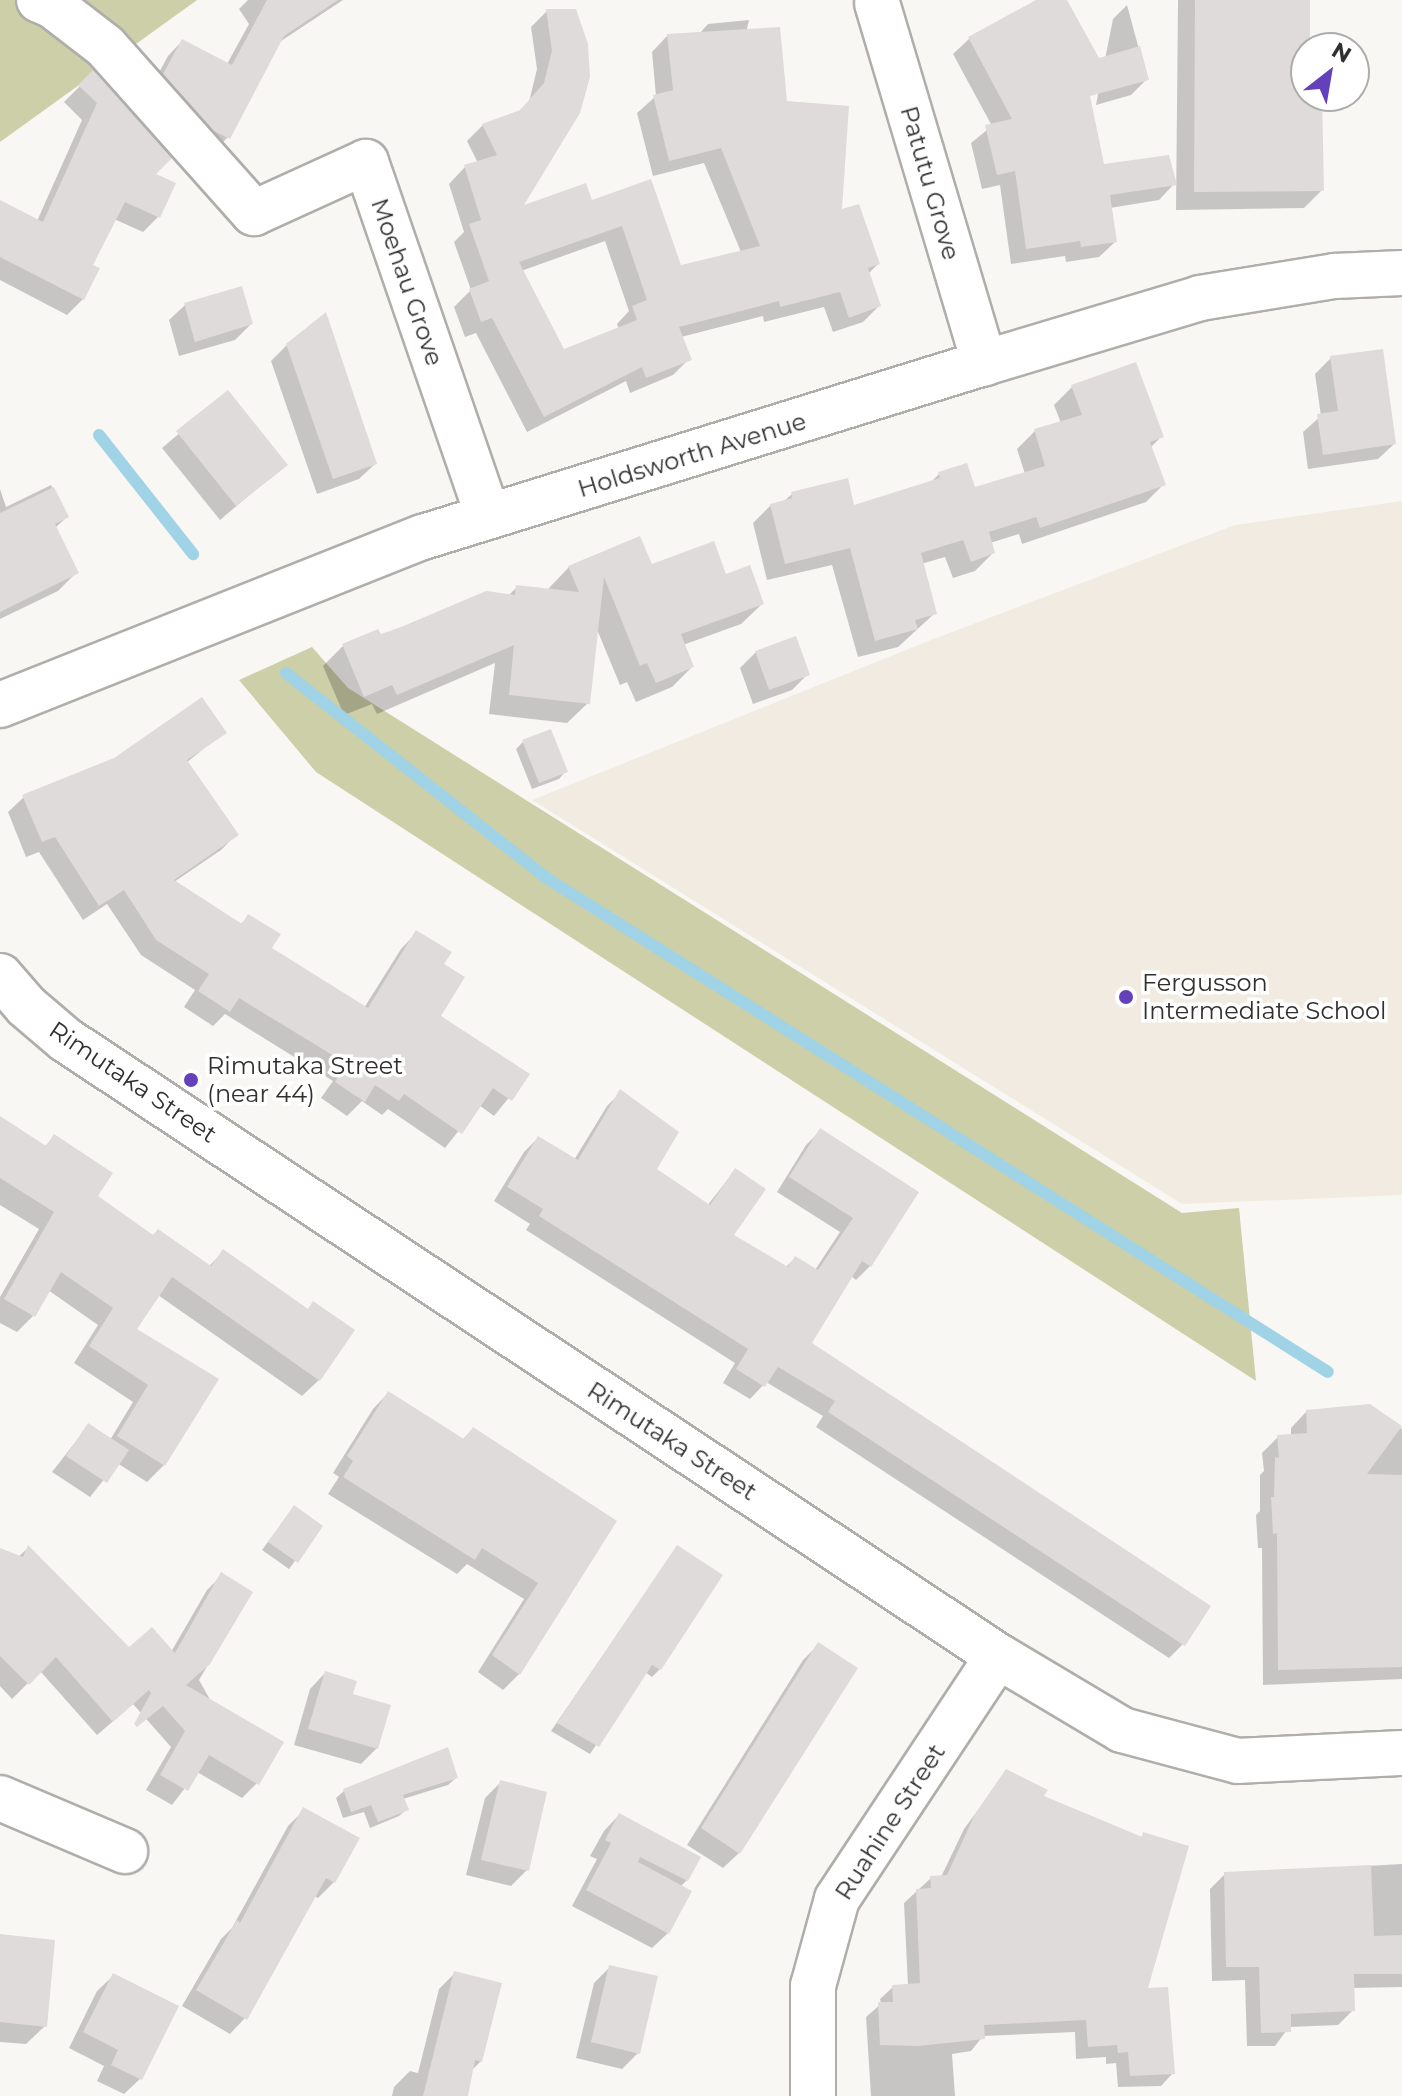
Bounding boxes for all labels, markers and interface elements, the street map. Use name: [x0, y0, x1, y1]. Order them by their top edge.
north arrow: [1290, 32, 1370, 112]
text: N: [1327, 37, 1356, 69]
street label: Patutu Grove: [894, 103, 966, 263]
street label: Moehau Grove: [365, 195, 449, 369]
street label: Holdsworth Avenue: [574, 407, 810, 503]
place label: Fergusson Intermediate School: [1142, 969, 1386, 1025]
marker: Fergusson Intermediate School: [1117, 988, 1135, 1006]
street label: Rimutaka Street: [44, 1015, 222, 1149]
place label: Rimutaka Street (near 44): [207, 1052, 403, 1108]
marker: Rimutaka Street (near 44): [182, 1071, 200, 1089]
street label: Rimutaka Street: [582, 1376, 762, 1506]
street label: Ruahine Street: [829, 1739, 951, 1905]

